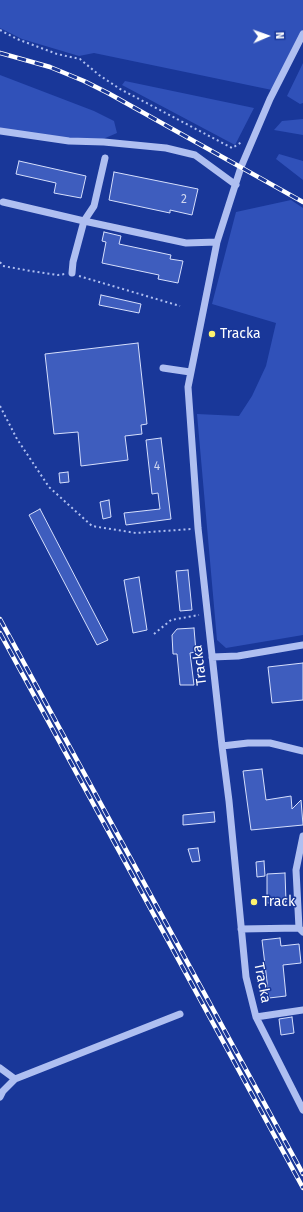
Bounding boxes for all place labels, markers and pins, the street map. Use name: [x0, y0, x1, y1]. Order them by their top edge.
place label: Tracka: [220, 326, 261, 342]
marker: Tracka: [207, 329, 217, 339]
place label: Track: [262, 894, 295, 910]
marker: Track: [249, 897, 259, 907]

